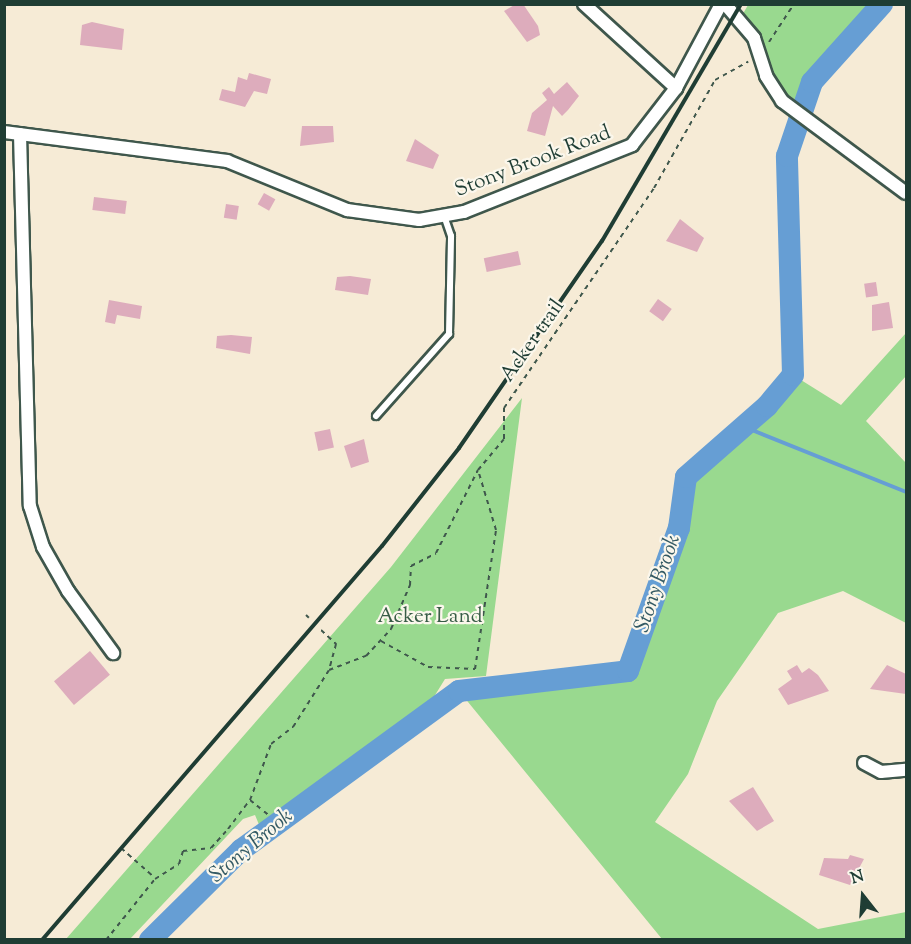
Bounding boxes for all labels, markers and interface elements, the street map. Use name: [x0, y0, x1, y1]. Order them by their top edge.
street label: Stony Brook Road: [451, 121, 615, 203]
street label: Acker trail: [495, 295, 571, 387]
water label: Stony Brook: [630, 532, 688, 636]
park label: Acker Land: [378, 604, 482, 630]
water label: Stony Brook: [205, 804, 299, 890]
text: N: [848, 865, 867, 891]
north arrow: [833, 866, 893, 926]

